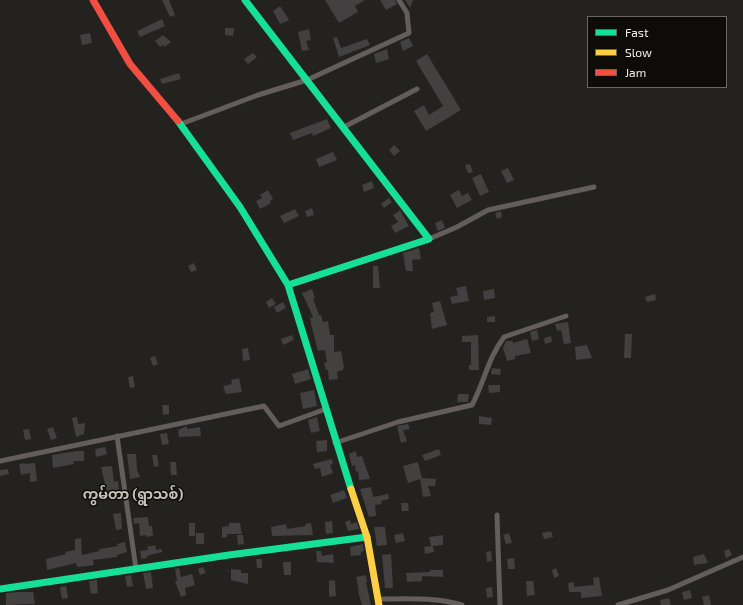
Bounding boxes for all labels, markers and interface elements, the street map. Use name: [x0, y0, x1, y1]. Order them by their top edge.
legend: [587, 16, 727, 88]
text: Fast: [625, 25, 648, 39]
text: Slow: [625, 45, 652, 59]
text: Jam: [625, 65, 646, 79]
district label: ကွမ်တာ (ရွာသစ်): [83, 486, 183, 502]

